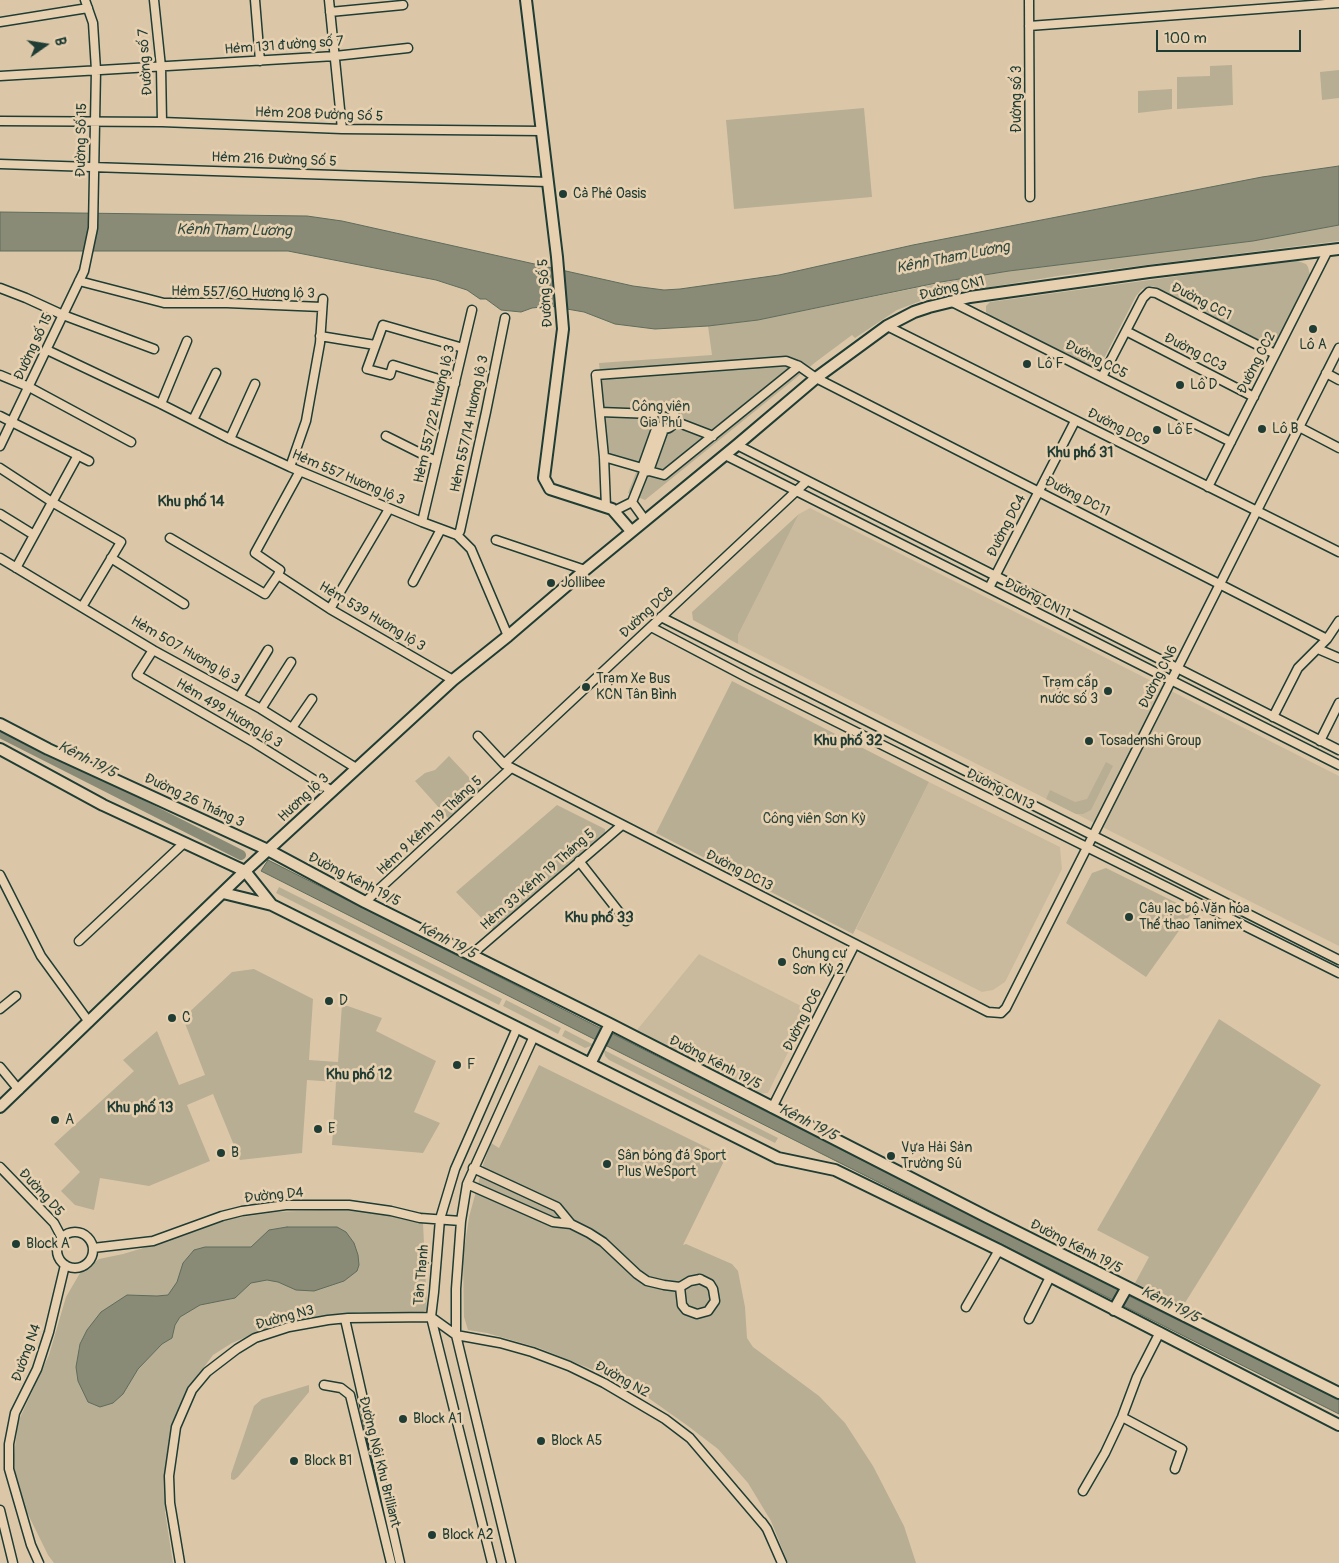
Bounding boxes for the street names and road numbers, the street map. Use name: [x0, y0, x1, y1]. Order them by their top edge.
street label: Đường số 7: [135, 28, 157, 96]
street label: Hẻm 131 đường số 7: [224, 33, 344, 59]
street label: Đường số 3: [1009, 65, 1025, 133]
street label: Đường Số 15: [73, 103, 91, 177]
street label: Hẻm 208 Đường Số 5: [255, 104, 383, 126]
street label: Hẻm 216 Đường Số 5: [211, 149, 337, 171]
street label: Đường Số 5: [535, 258, 557, 328]
street label: Đường CN1: [918, 273, 986, 305]
street label: Đường CC1: [1168, 280, 1234, 324]
street label: Hẻm 557/60 Hương lộ 3: [171, 283, 315, 303]
street label: Đường số 15: [11, 311, 57, 383]
street label: Đường CC2: [1234, 329, 1280, 397]
street label: Đường CC3: [1161, 330, 1229, 376]
street label: Đường CC5: [1062, 337, 1130, 383]
street label: Hẻm 557/22 Hương lộ 3: [411, 343, 459, 485]
street label: Hẻm 557/14 Hương lộ 3: [447, 354, 493, 494]
street label: Đường DC9: [1084, 405, 1152, 451]
street label: Hẻm 557 Hương lộ 3: [289, 447, 407, 509]
street label: Đường DC11: [1042, 473, 1112, 521]
street label: Đường DC4: [984, 492, 1030, 560]
street label: Đường CN11: [1001, 575, 1073, 623]
street label: Hẻm 539 Hương lộ 3: [316, 579, 428, 655]
street label: Đường DC8: [617, 584, 677, 642]
street label: Hẻm 507 Hương lộ 3: [128, 613, 242, 689]
street label: Đường CN6: [1136, 643, 1182, 711]
street label: Hẻm 499 Hương lộ 3: [173, 676, 285, 752]
street label: Đường CN13: [963, 766, 1037, 814]
street label: Hương lộ 3: [275, 770, 333, 826]
street label: Đường 26 Tháng 3: [141, 771, 247, 831]
street label: Hẻm 9 Kênh 19 Tháng 5: [374, 773, 486, 879]
street label: Hẻm 33 Kênh 19 Tháng 5: [477, 826, 599, 934]
street label: Đường DC13: [703, 847, 775, 895]
street label: Đường Kênh 19/5: [305, 850, 403, 910]
street label: Đường DC6: [780, 986, 826, 1054]
street label: Đường Kênh 19/5: [666, 1033, 764, 1093]
street label: Đường D5: [15, 1166, 67, 1220]
street label: Đường D4: [244, 1185, 304, 1207]
street label: Đường Kênh 19/5: [1027, 1217, 1125, 1277]
street label: Tân Thạnh: [411, 1244, 433, 1306]
street label: Đường N3: [254, 1302, 316, 1334]
street label: Đường N4: [9, 1322, 45, 1384]
street label: Đường N2: [592, 1358, 652, 1402]
street label: Đường Nội Khu Brilliant: [355, 1395, 403, 1529]

